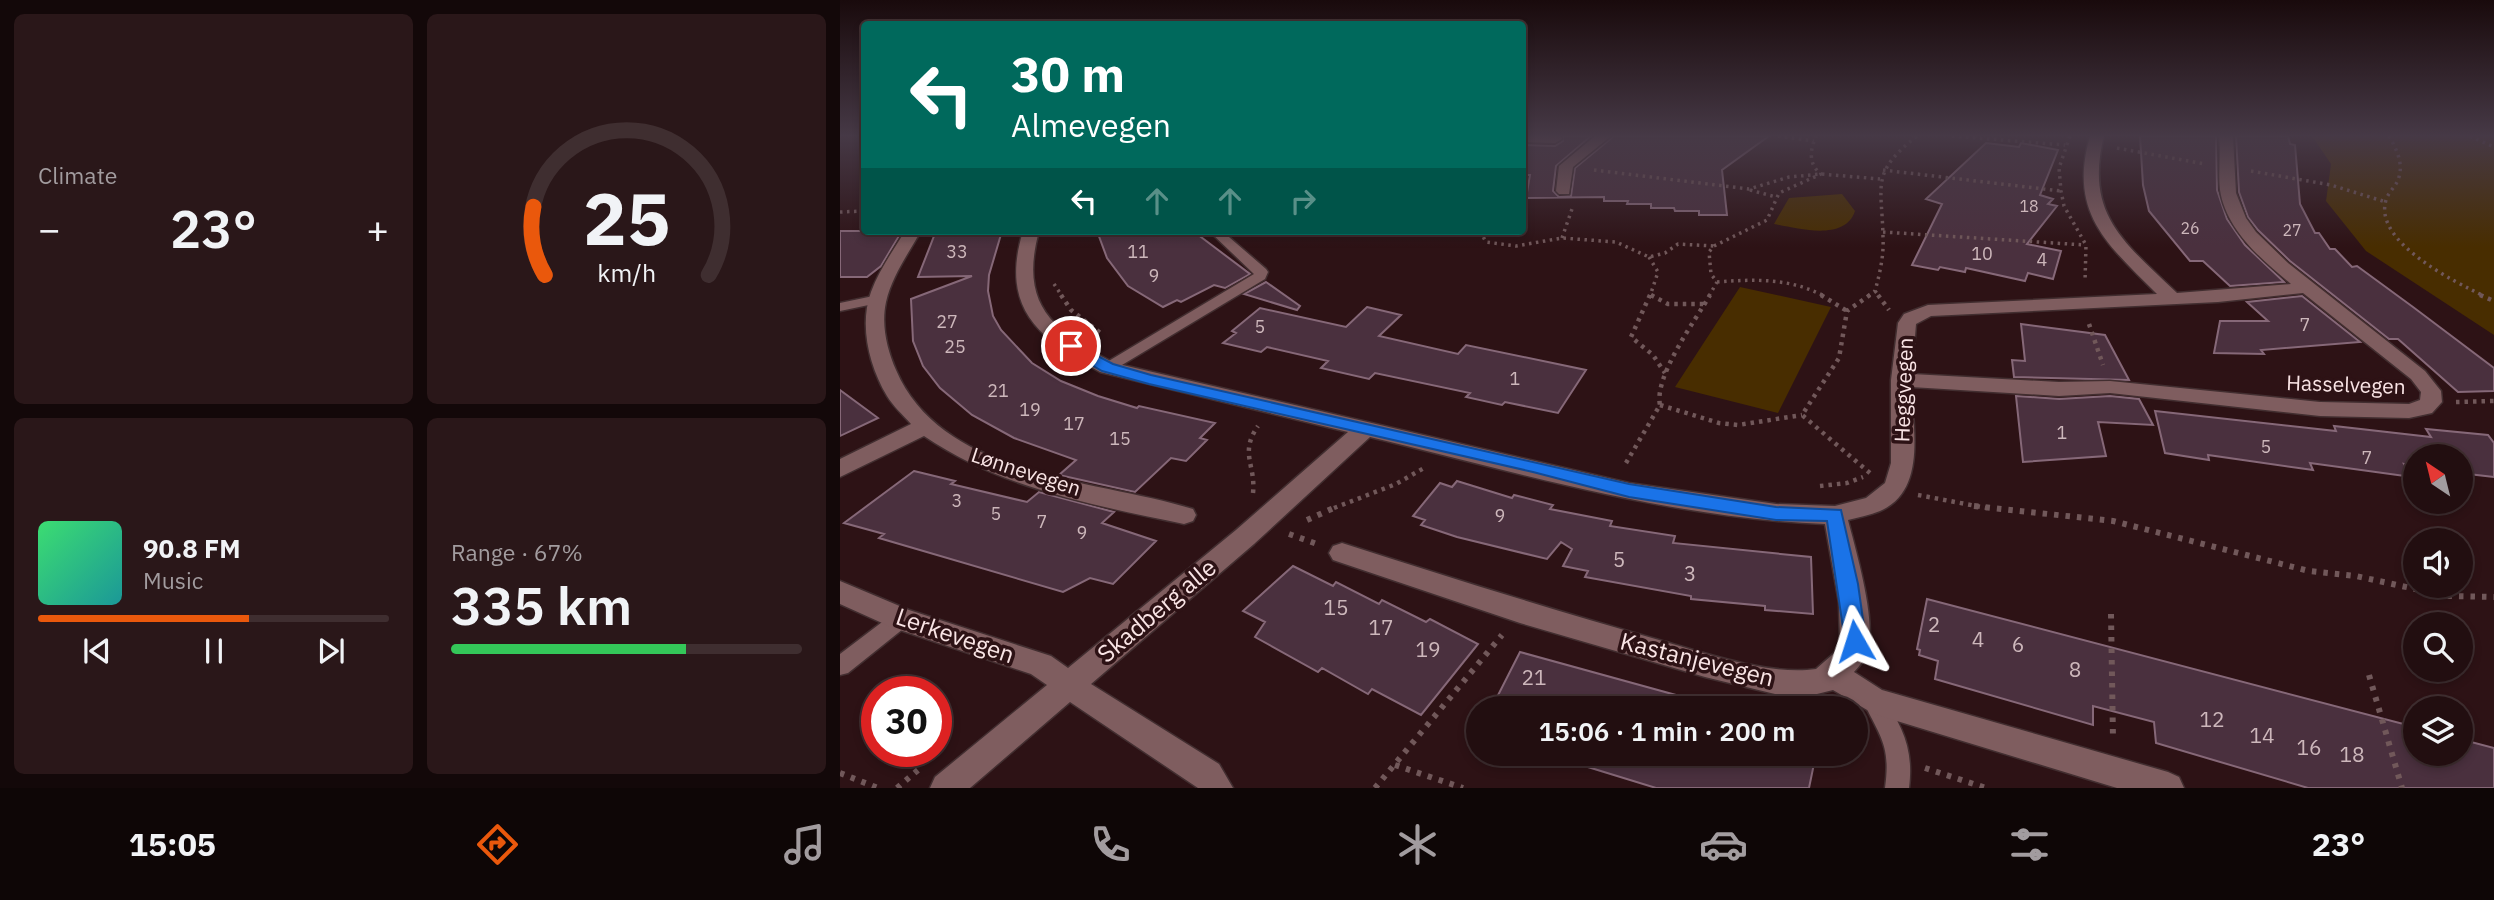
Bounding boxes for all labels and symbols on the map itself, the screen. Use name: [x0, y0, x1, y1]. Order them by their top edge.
house number: 18: [2019, 196, 2039, 216]
house number: 26: [2180, 218, 2200, 238]
house number: 27: [2282, 220, 2302, 240]
house number: 33: [946, 240, 968, 263]
house number: 11: [1127, 240, 1149, 263]
house number: 10: [1971, 242, 1993, 265]
house number: 4: [2037, 248, 2048, 271]
house number: 9: [1149, 264, 1159, 287]
house number: 27: [936, 310, 958, 333]
house number: 7: [2300, 313, 2310, 336]
house number: 5: [1255, 315, 1265, 338]
pin: [1041, 316, 1101, 376]
house number: 25: [944, 335, 966, 358]
street label: Heggvegen: [1887, 337, 1919, 443]
house number: 1: [1510, 367, 1520, 390]
street label: Hasselvegen: [2286, 368, 2406, 400]
house number: 21: [987, 379, 1009, 402]
house number: 19: [1019, 398, 1041, 421]
house number: 17: [1063, 412, 1085, 435]
house number: 1: [2057, 421, 2067, 444]
house number: 15: [1109, 427, 1131, 450]
house number: 5: [2261, 435, 2271, 458]
street label: Lønnevegen: [968, 440, 1085, 502]
north arrow: [2403, 444, 2473, 514]
house number: 7: [2362, 446, 2372, 469]
house number: 3: [952, 489, 962, 512]
house number: 5: [991, 502, 1001, 525]
house number: 9: [1495, 504, 1505, 527]
house number: 7: [1037, 510, 1047, 533]
house number: 9: [1077, 521, 1087, 544]
house number: 5: [1613, 545, 1625, 573]
street label: Skadberg alle: [1090, 551, 1222, 669]
house number: 3: [1684, 559, 1696, 587]
house number: 15: [1323, 593, 1349, 621]
street label: Lerkevegen: [892, 600, 1019, 670]
position arrow: [1818, 604, 1892, 678]
house number: 2: [1928, 610, 1940, 638]
house number: 17: [1368, 613, 1394, 641]
street label: Kastanjevegen: [1617, 624, 1777, 694]
house number: 4: [1972, 625, 1984, 653]
house number: 6: [2012, 630, 2024, 658]
house number: 19: [1415, 635, 1441, 663]
house number: 8: [2069, 655, 2081, 683]
house number: 21: [1521, 663, 1547, 691]
speed limit sign: 30: [861, 676, 952, 767]
house number: 12: [2199, 705, 2225, 733]
house number: 14: [2249, 721, 2275, 749]
house number: 16: [2296, 733, 2322, 761]
house number: 18: [2339, 740, 2365, 768]

